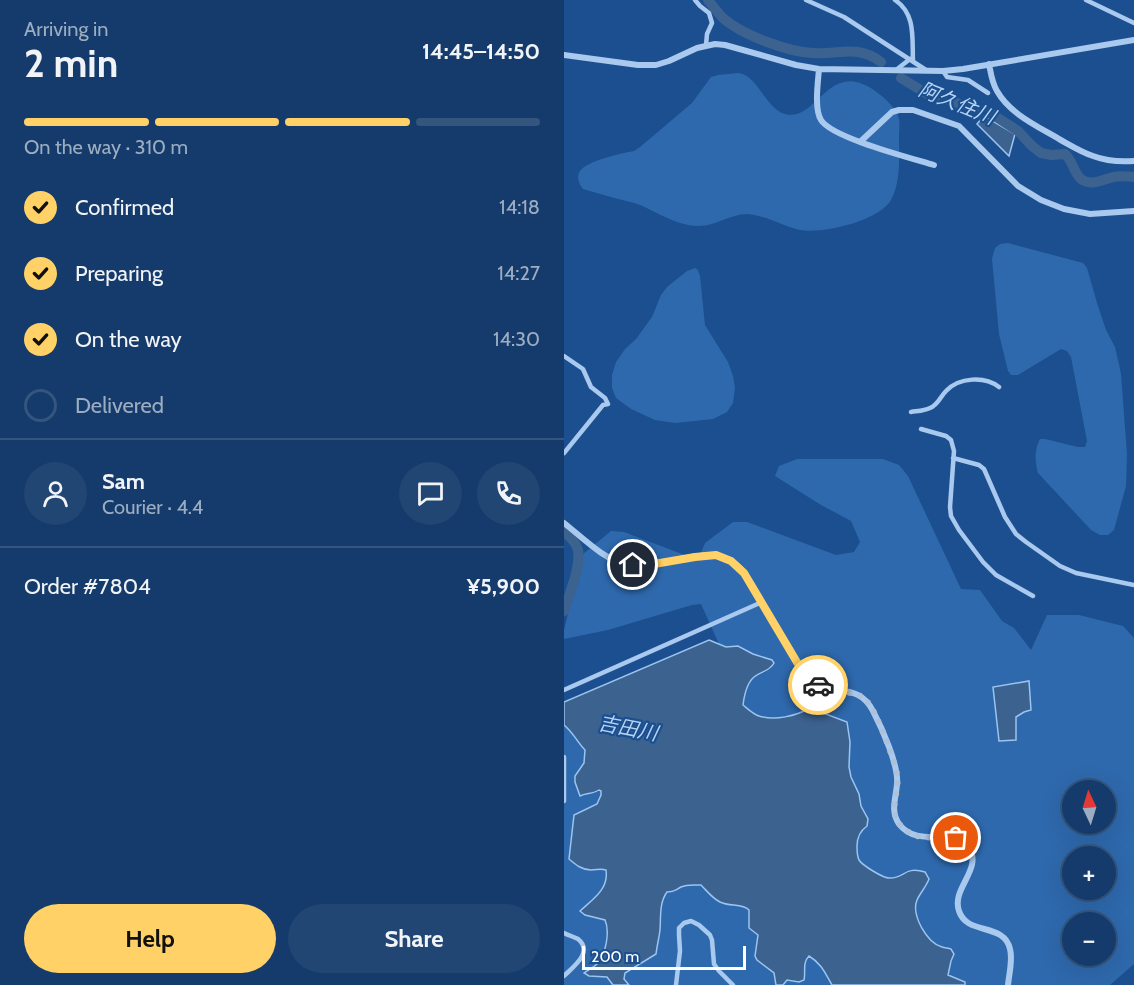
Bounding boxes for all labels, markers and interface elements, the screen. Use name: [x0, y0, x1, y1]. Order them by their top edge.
text: Arriving in: [24, 17, 108, 41]
text: 14:45–14:50: [422, 38, 540, 65]
text: 2 min: [24, 39, 118, 87]
water label: 阿久住川: [915, 77, 1000, 130]
text: On the way · 310 m: [24, 135, 188, 159]
icon: check: [24, 191, 57, 224]
text: Confirmed: [75, 194, 174, 221]
text: 14:18: [499, 195, 540, 219]
icon: check: [24, 257, 57, 290]
text: Preparing: [75, 260, 163, 287]
text: 14:27: [497, 261, 540, 285]
icon: check: [24, 323, 57, 356]
text: On the way: [75, 326, 182, 353]
text: 14:30: [493, 327, 540, 351]
text: Delivered: [75, 392, 164, 419]
button: person: [24, 462, 87, 525]
button: chat: [399, 462, 462, 525]
button: phone: [477, 462, 540, 525]
text: Sam: [102, 468, 145, 495]
text: Courier · 4.4: [102, 495, 203, 519]
pin: [607, 539, 658, 590]
icon: home: [616, 548, 649, 581]
text: Order #7804: [24, 573, 151, 600]
text: ¥5,900: [467, 573, 540, 600]
courier: [788, 655, 848, 715]
icon: car: [802, 669, 835, 702]
water label: 吉田川: [596, 710, 662, 746]
north arrow: [1062, 780, 1116, 834]
map controls: [1062, 780, 1116, 966]
pin: [930, 812, 981, 863]
icon: bag: [939, 821, 972, 854]
button: +: [1062, 846, 1116, 900]
button: Help: [24, 904, 276, 973]
button: Share: [288, 904, 540, 973]
button: −: [1062, 912, 1116, 966]
scale bar: [582, 943, 746, 970]
text: 200 m: [591, 947, 639, 966]

